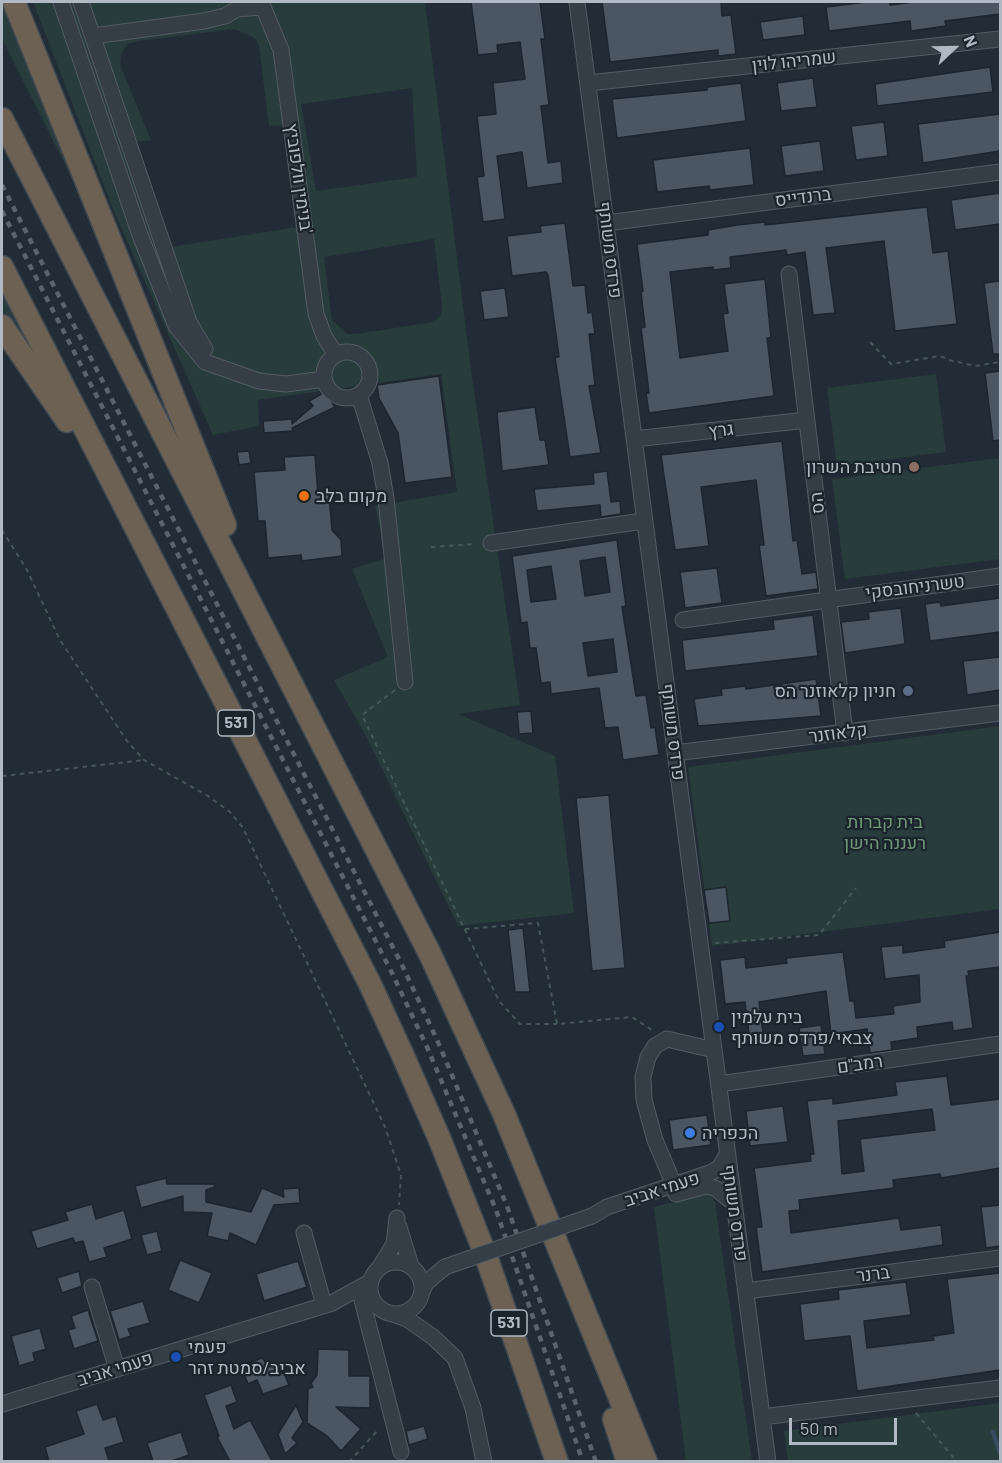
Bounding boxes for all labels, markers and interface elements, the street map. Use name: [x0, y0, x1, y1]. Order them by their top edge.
north arrow: [924, 18, 984, 78]
text: N: [960, 33, 982, 50]
street label: שמריהו לוין: [751, 46, 837, 76]
street label: בנימין וולפוביץ': [281, 122, 317, 234]
street label: ברנדייס: [774, 183, 832, 211]
street label: פרדס משותף: [593, 200, 627, 300]
street label: גרץ: [707, 418, 735, 442]
place label: חטיבת השרון: [806, 456, 902, 478]
marker: חטיבת השרון: [907, 460, 921, 474]
place label: מקום בלב: [316, 485, 387, 507]
marker: מקום בלב: [297, 489, 311, 503]
street label: הס: [805, 491, 829, 515]
street label: טשרניחובסקי: [864, 570, 966, 604]
place label: חניון קלאוזנר הס: [774, 680, 896, 702]
street label: פרדס משותף: [656, 682, 690, 782]
marker: חניון קלאוזנר הס: [901, 684, 915, 698]
road number: 531: [218, 710, 254, 736]
street label: קלאוזנר: [807, 719, 869, 747]
park label: בית קברות רעננה הישן: [844, 811, 926, 854]
place label: בית עלמין צבאי/פרדס משותף: [731, 1006, 872, 1048]
marker: בית עלמין צבאי/פרדס משותף: [712, 1020, 726, 1034]
street label: רמב"ם: [836, 1050, 884, 1078]
place label: הכפריה: [702, 1122, 758, 1144]
marker: הכפריה: [683, 1126, 697, 1140]
street label: פרדס משותף: [718, 1163, 752, 1263]
street label: פעמי אביב: [622, 1167, 702, 1211]
street label: ברנר: [855, 1261, 891, 1287]
road number: 531: [491, 1310, 527, 1336]
place label: פעמי אביב/סמטת זהר: [188, 1336, 306, 1378]
street label: פעמי אביב: [75, 1347, 155, 1391]
marker: פעמי אביב/סמטת זהר: [169, 1350, 183, 1364]
scale bar: [792, 1406, 900, 1444]
text: 50 m: [800, 1417, 838, 1439]

